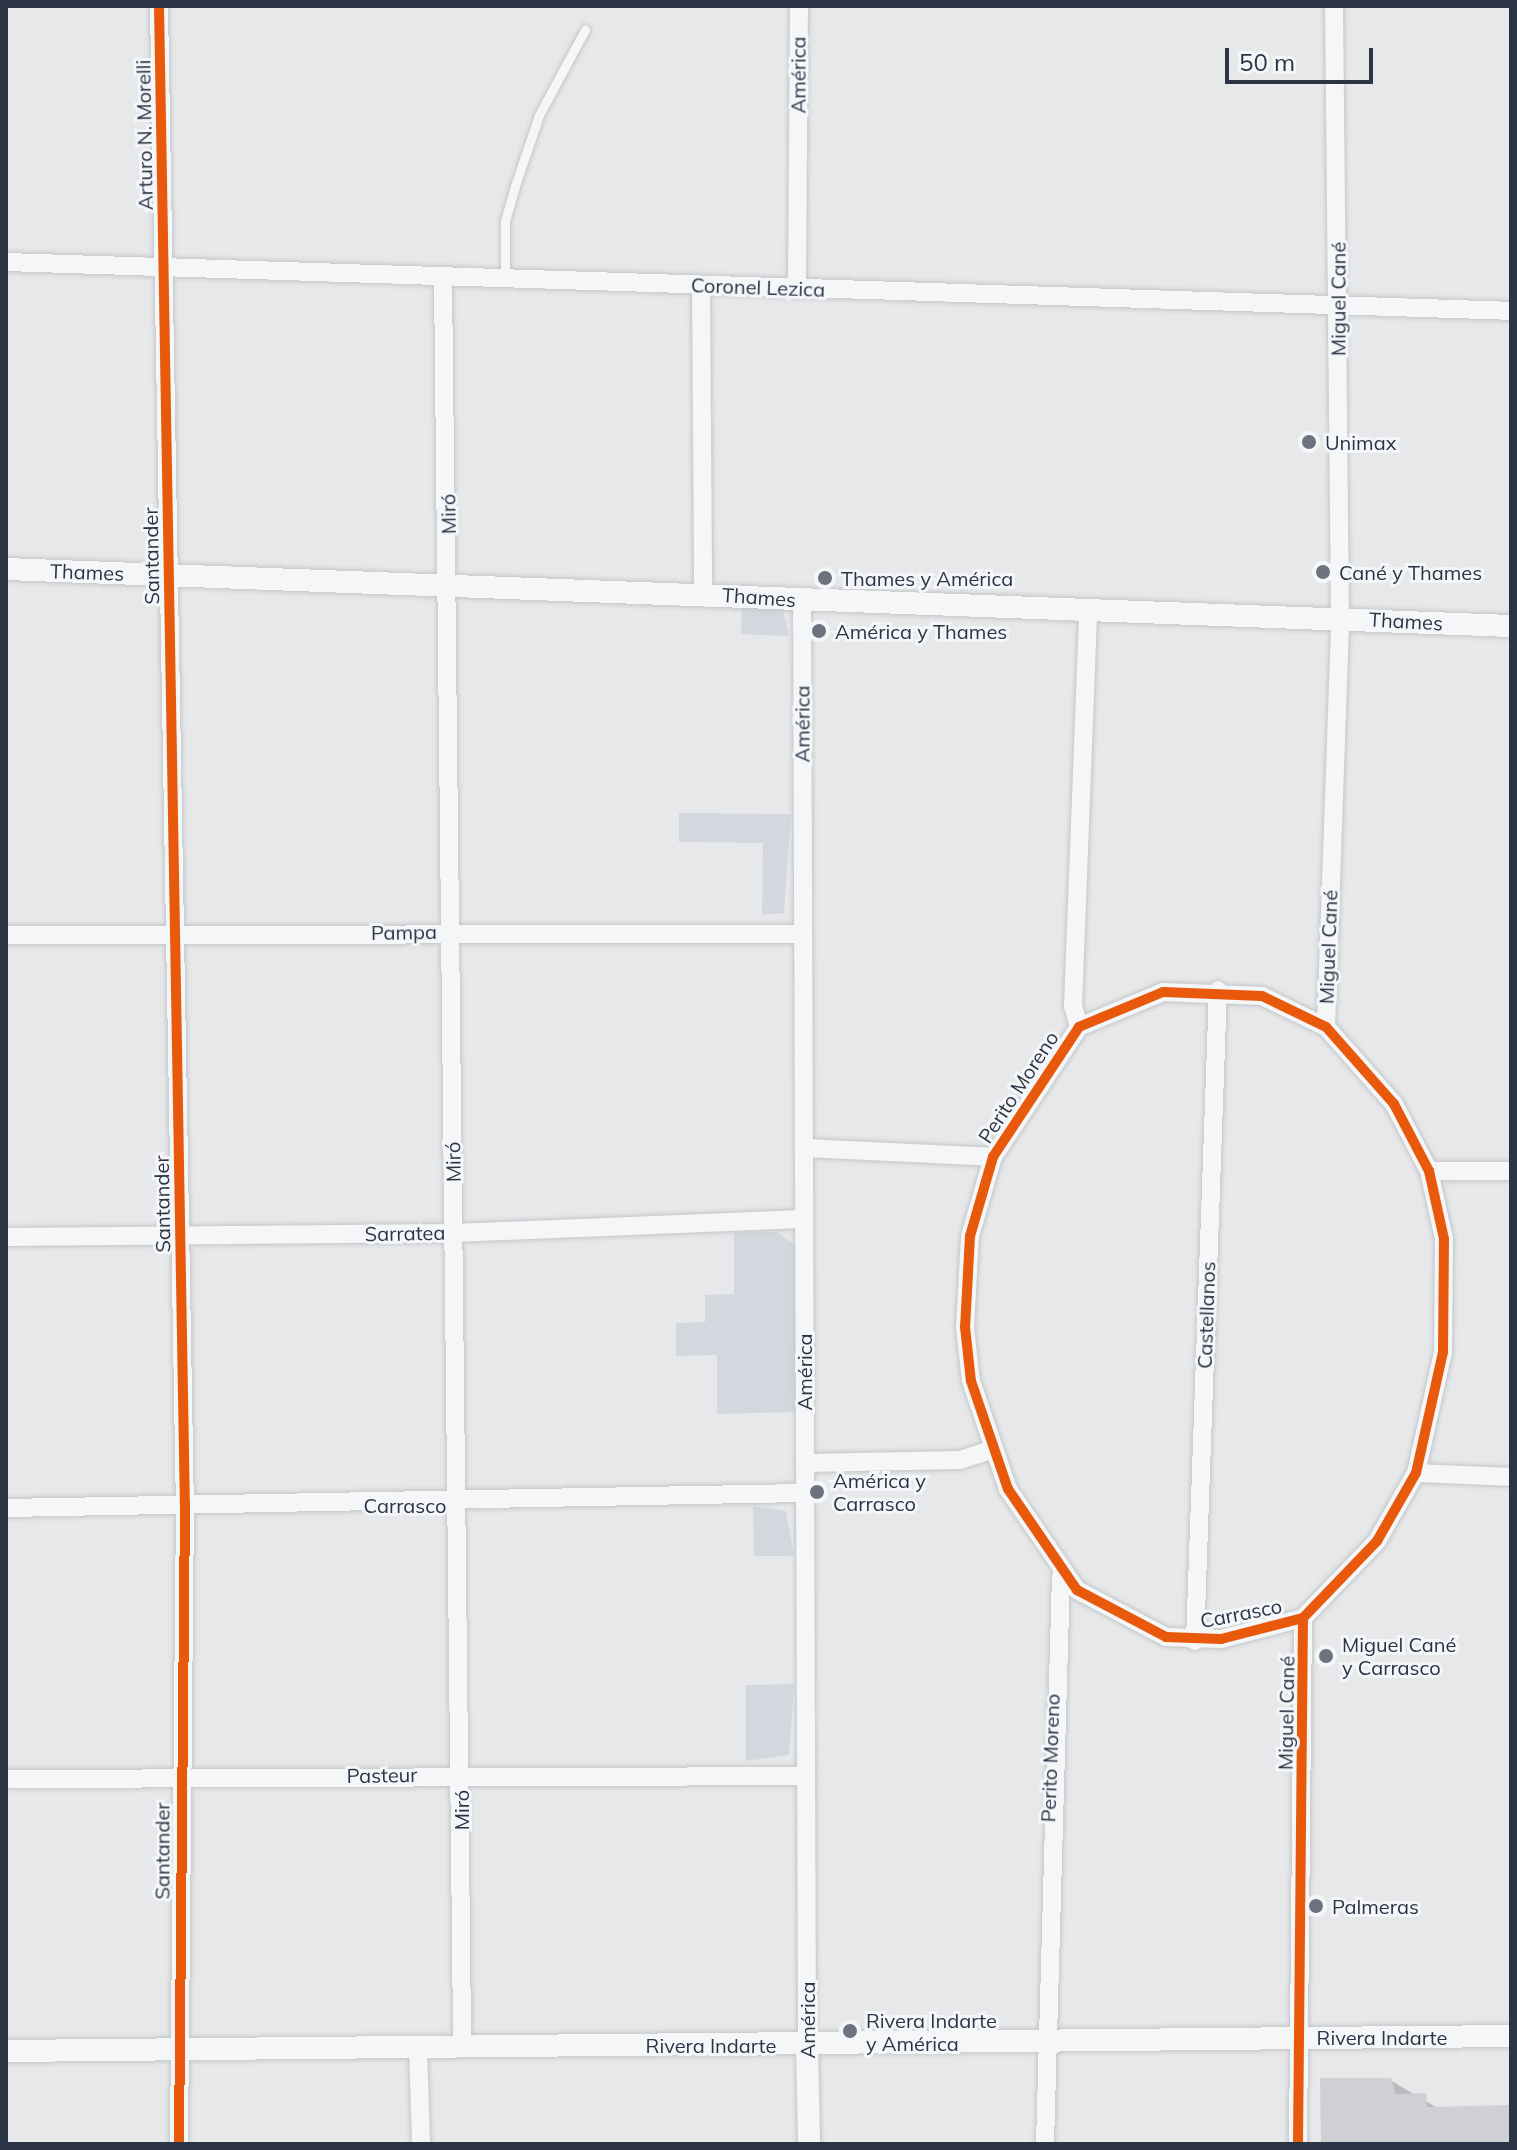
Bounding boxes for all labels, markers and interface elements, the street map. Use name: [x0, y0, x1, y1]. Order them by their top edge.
scale bar: [1229, 32, 1377, 82]
street label: América: [786, 37, 810, 113]
text: 50 m: [1239, 47, 1295, 77]
street label: Arturo N. Morelli: [131, 60, 157, 210]
street label: Miguel Cané: [1326, 242, 1350, 356]
street label: Coronel Lezica: [691, 273, 825, 301]
place label: Unimax: [1325, 430, 1396, 454]
marker: Unimax: [1300, 433, 1318, 451]
street label: Miró: [436, 494, 460, 534]
street label: Santander: [138, 507, 164, 605]
street label: Thames: [50, 559, 124, 585]
place label: Cané y Thames: [1339, 560, 1482, 584]
marker: Cané y Thames: [1314, 563, 1332, 581]
place label: Thames y América: [841, 566, 1013, 590]
marker: Thames y América: [816, 569, 834, 587]
street label: Thames: [721, 582, 797, 612]
street label: Thames: [1368, 607, 1444, 635]
place label: América y Thames: [835, 619, 1007, 643]
marker: América y Thames: [810, 622, 828, 640]
street label: América: [790, 686, 814, 762]
street label: Miguel Cané: [1314, 889, 1342, 1005]
street label: Pampa: [371, 919, 437, 945]
street label: Perito Moreno: [973, 1026, 1063, 1148]
street label: Miró: [441, 1142, 465, 1182]
street label: Santander: [149, 1155, 175, 1253]
street label: Sarratea: [364, 1220, 446, 1246]
street label: Castellanos: [1192, 1261, 1220, 1369]
street label: América: [792, 1334, 816, 1410]
place label: América y Carrasco: [833, 1468, 926, 1515]
marker: América y Carrasco: [808, 1483, 826, 1501]
street label: Carrasco: [364, 1493, 446, 1517]
street label: Carrasco: [1198, 1593, 1284, 1633]
place label: Miguel Cané y Carrasco: [1342, 1632, 1456, 1679]
marker: Miguel Cané y Carrasco: [1317, 1647, 1335, 1665]
street label: Miguel Cané: [1273, 1656, 1299, 1770]
street label: Perito Moreno: [1036, 1693, 1064, 1823]
street label: Pasteur: [346, 1762, 418, 1788]
street label: Miró: [449, 1790, 473, 1830]
street label: Santander: [150, 1802, 174, 1900]
place label: Palmeras: [1332, 1894, 1419, 1918]
marker: Palmeras: [1307, 1897, 1325, 1915]
street label: América: [795, 1982, 819, 2058]
place label: Rivera Indarte y América: [866, 2008, 997, 2055]
marker: Rivera Indarte y América: [841, 2022, 859, 2040]
street label: Rivera Indarte: [1317, 2025, 1447, 2049]
street label: Rivera Indarte: [646, 2033, 776, 2057]

